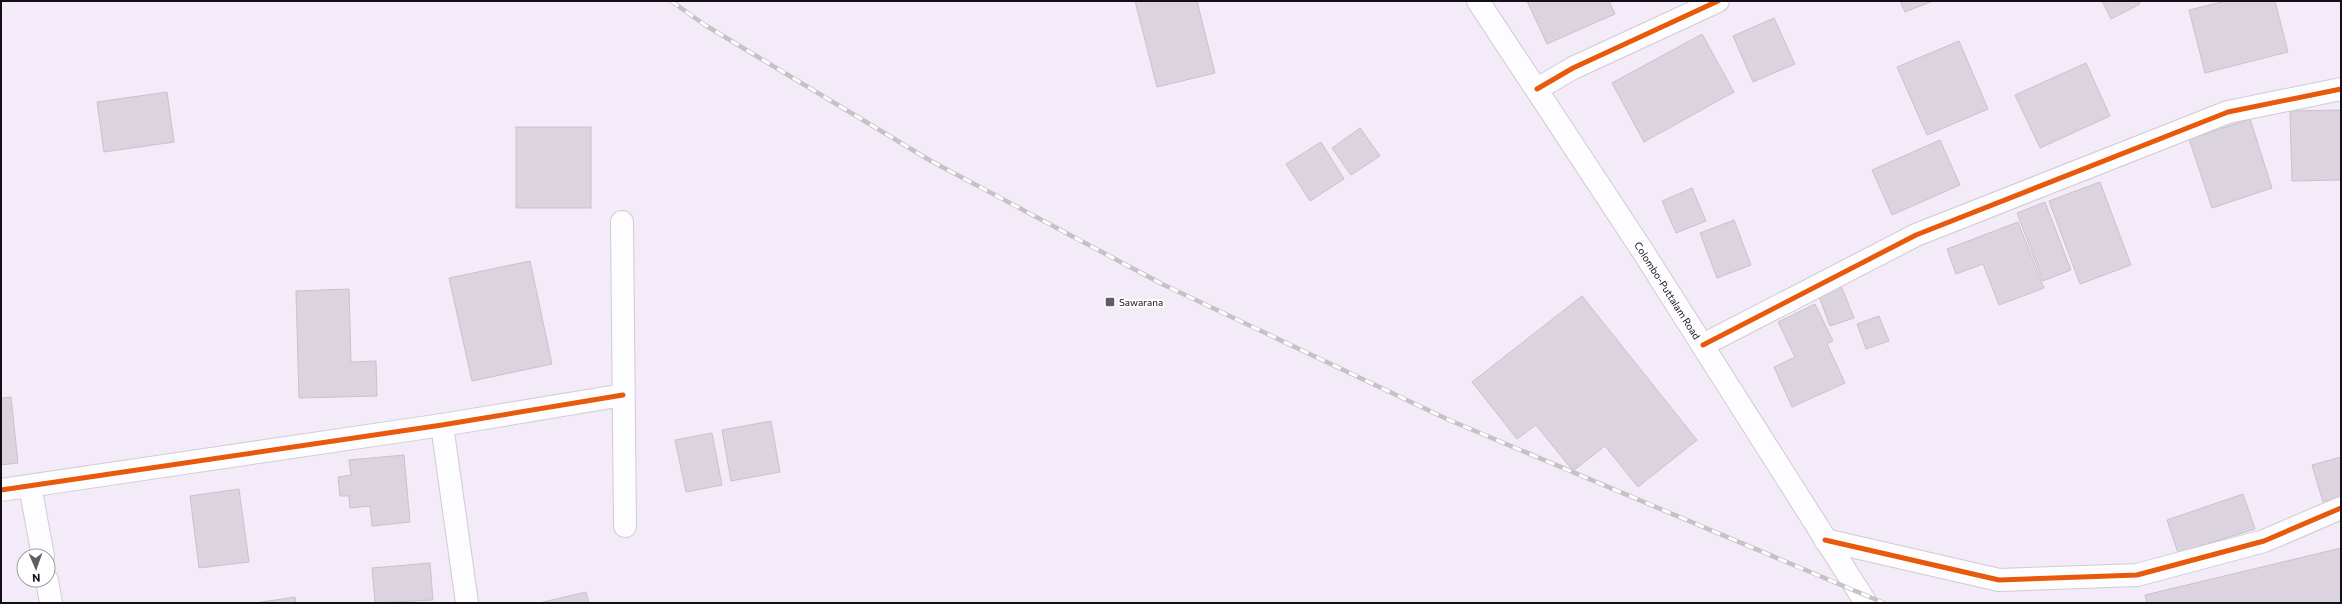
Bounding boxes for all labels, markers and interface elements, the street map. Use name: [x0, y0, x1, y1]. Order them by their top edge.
street label: Colombo-Puttalam Road: [1632, 239, 1703, 342]
marker: Sawarana: [1104, 296, 1116, 308]
place label: Sawarana: [1119, 296, 1163, 308]
north arrow: [16, 548, 56, 588]
text: N: [32, 572, 41, 585]

